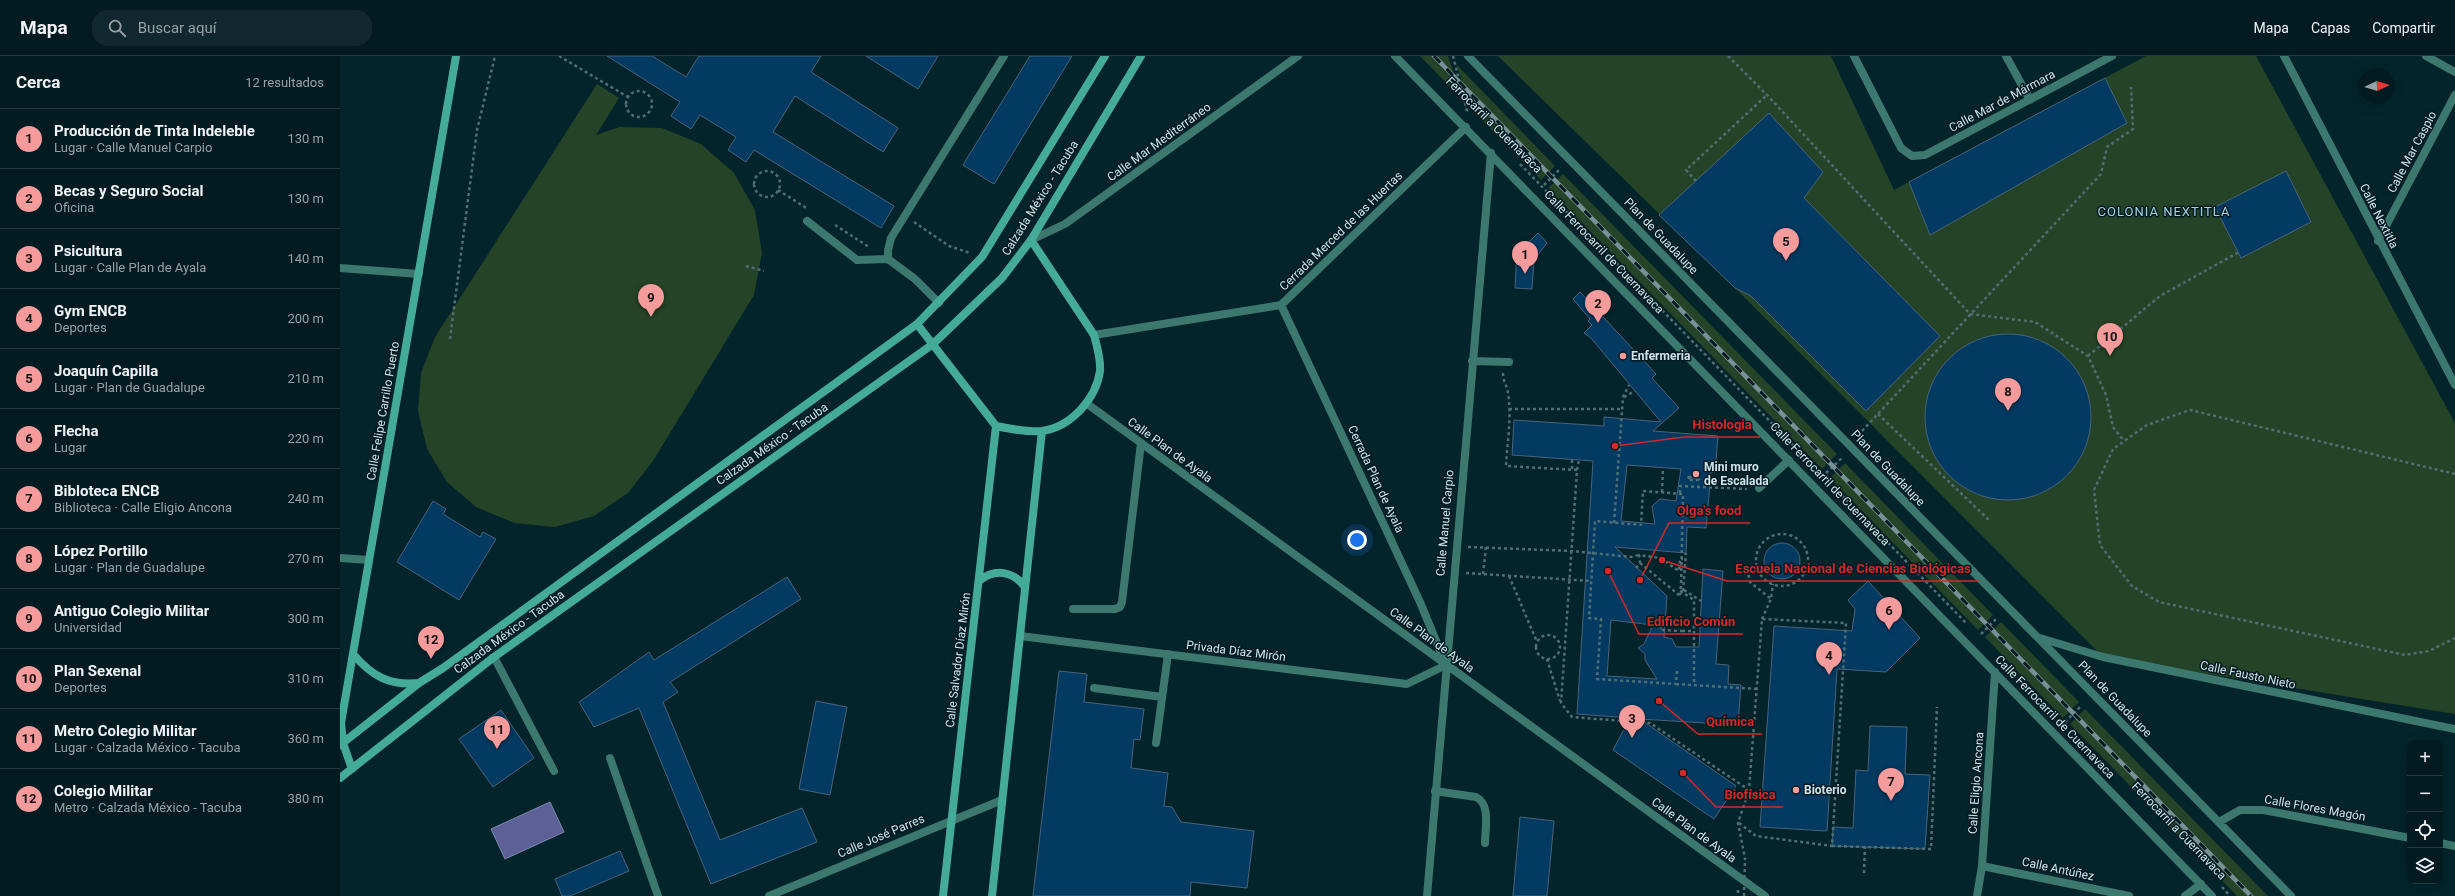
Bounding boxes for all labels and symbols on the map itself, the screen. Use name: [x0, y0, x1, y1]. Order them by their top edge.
street label: Calle Mar de Mármara: [1947, 67, 2057, 135]
north arrow: [2359, 68, 2395, 104]
street label: Ferrocarril a Cuernavaca: [1443, 74, 1545, 176]
street label: Calle Mar Mediterráneo: [1104, 100, 1214, 184]
street label: Calle Mar Caspio: [2385, 109, 2440, 195]
street label: Calzada México - Tacuba: [999, 138, 1081, 258]
street label: Cerrada Merced de las Huertas: [1277, 169, 1405, 293]
street label: Calle Nextitla: [2357, 181, 2401, 251]
street label: Calle Ferrocarril de Cuernavaca: [1541, 187, 1667, 317]
street label: Plan de Guadalupe: [1621, 195, 1701, 277]
district label: COLONIA NEXTITLA: [2098, 204, 2230, 219]
pin: 5: [1773, 228, 1799, 261]
pin: 1: [1512, 241, 1538, 274]
pin: 9: [638, 284, 664, 317]
pin: 2: [1585, 290, 1611, 323]
pin: 10: [2097, 323, 2123, 356]
street label: Calle Felipe Carrillo Puerto: [364, 340, 402, 482]
place label: Enfermeria: [1631, 349, 1691, 363]
marker: Enfermeria: [1618, 351, 1628, 361]
pin: 8: [1995, 378, 2021, 411]
street label: Calzada México - Tacuba: [713, 400, 831, 488]
callout: Histologia: [1684, 412, 1760, 437]
street label: Calle Plan de Ayala: [1125, 415, 1215, 485]
text: Histologia: [1692, 417, 1752, 432]
street label: Calle Ferrocarril de Cuernavaca: [1767, 419, 1893, 549]
street label: Cerrada Plan de Ayala: [1345, 423, 1407, 535]
street label: Plan de Guadalupe: [1848, 427, 1928, 509]
place label: Mini muro de Escalada: [1704, 460, 1769, 488]
street label: Calle Manuel Carpio: [1433, 469, 1457, 577]
marker: Mini muro de Escalada: [1691, 469, 1701, 479]
callout: Olga's food: [1669, 498, 1750, 523]
text: Olga's food: [1677, 503, 1741, 518]
your location: [1347, 530, 1367, 550]
callout: Escuela Nacional de Ciencias Biológicas: [1727, 556, 1979, 581]
text: Escuela Nacional de Ciencias Biológicas: [1735, 561, 1971, 576]
street label: Calzada México - Tacuba: [451, 587, 567, 677]
street label: Calle Salvador Díaz Mirón: [943, 592, 973, 728]
pin: 6: [1876, 597, 1902, 630]
street label: Calle Plan de Ayala: [1387, 605, 1477, 675]
callout: Edificio Común: [1639, 609, 1743, 634]
text: Edificio Común: [1647, 614, 1735, 629]
pin: 12: [418, 626, 444, 659]
street label: Privada Díaz Mirón: [1185, 638, 1287, 664]
pin: 4: [1816, 642, 1842, 675]
street label: Calle Ferrocarril de Cuernavaca: [1992, 652, 2118, 782]
street label: Plan de Guadalupe: [2075, 658, 2155, 740]
street label: Calle Fausto Nieto: [2199, 658, 2297, 692]
pin: 3: [1619, 705, 1645, 738]
callout: Química: [1698, 709, 1762, 734]
text: Química: [1706, 714, 1754, 729]
pin: 11: [484, 716, 510, 749]
street label: Calle Eligio Ancona: [1965, 731, 1987, 835]
pin: 7: [1878, 768, 1904, 801]
street label: Ferrocarril a Cuernavaca: [2129, 779, 2229, 883]
callout: Biofísica: [1716, 782, 1783, 807]
place label: Bioterio: [1804, 783, 1847, 797]
marker: Bioterio: [1791, 785, 1801, 795]
text: Biofísica: [1724, 787, 1776, 802]
street label: Calle Flores Magón: [2263, 792, 2367, 824]
street label: Calle Plan de Ayala: [1649, 795, 1739, 865]
street label: Calle José Parres: [835, 811, 927, 861]
street label: Calle Antúñez: [2021, 855, 2095, 883]

